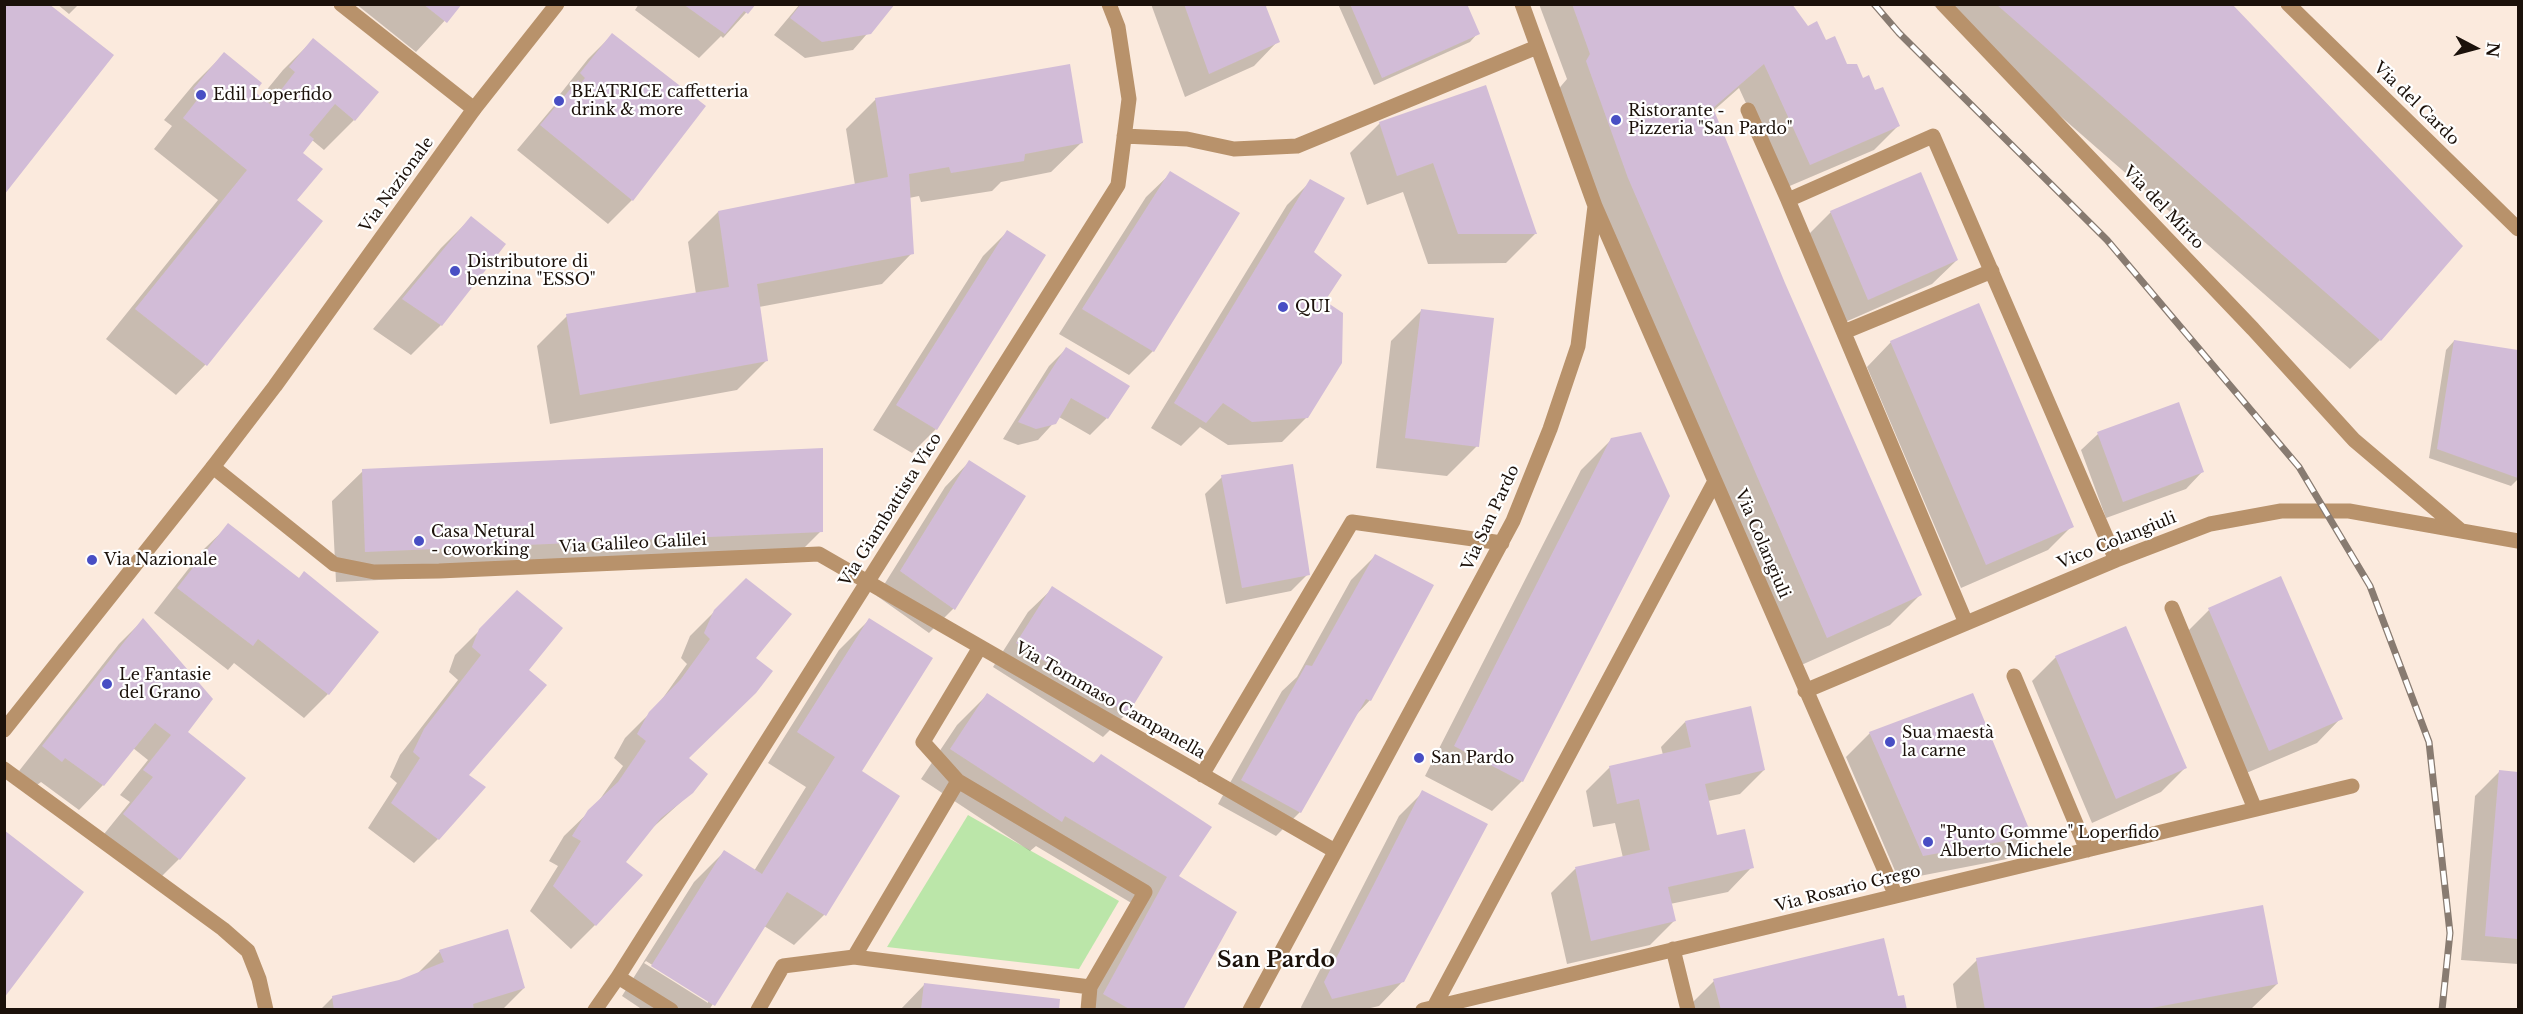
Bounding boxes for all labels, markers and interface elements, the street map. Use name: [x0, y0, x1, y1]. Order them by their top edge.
north arrow: [2445, 18, 2505, 78]
text: N: [2482, 41, 2504, 58]
street label: Via del Cardo: [2369, 58, 2463, 150]
place label: BEATRICE caffetteria drink & more: [571, 82, 748, 120]
place label: Edil Loperfido: [213, 85, 332, 105]
marker: Edil Loperfido: [194, 88, 208, 102]
marker: BEATRICE caffetteria drink & more: [552, 94, 566, 108]
place label: Ristorante - Pizzeria "San Pardo": [1628, 101, 1793, 139]
marker: Ristorante - Pizzeria "San Pardo": [1609, 113, 1623, 127]
street label: Via Nazionale: [356, 134, 438, 236]
street label: Via del Mirto: [2119, 162, 2207, 254]
place label: Distributore di benzina "ESSO": [467, 252, 596, 290]
marker: Distributore di benzina "ESSO": [448, 264, 462, 278]
place label: QUI: [1295, 297, 1330, 317]
marker: QUI: [1276, 300, 1290, 314]
street label: Via Giambattista Vico: [836, 430, 946, 590]
street label: Via San Pardo: [1458, 462, 1524, 574]
street label: Via Colangiuli: [1730, 487, 1794, 601]
street label: Vico Colangiuli: [2055, 508, 2179, 574]
place label: Casa Netural - coworking: [431, 522, 535, 560]
street label: Via Galileo Galilei: [559, 531, 707, 557]
marker: Casa Netural - coworking: [412, 534, 426, 548]
place label: Via Nazionale: [104, 550, 217, 570]
marker: Via Nazionale: [85, 553, 99, 567]
street label: Via Tommaso Campanella: [1011, 639, 1209, 763]
place label: Le Fantasie del Grano: [119, 665, 211, 703]
marker: Le Fantasie del Grano: [100, 677, 114, 691]
place label: Sua maestà la carne: [1902, 723, 1994, 761]
marker: Sua maestà la carne: [1883, 735, 1897, 749]
place label: San Pardo: [1431, 748, 1514, 768]
marker: San Pardo: [1412, 751, 1426, 765]
place label: "Punto Gomme" Loperfido Alberto Michele: [1940, 823, 2159, 861]
marker: "Punto Gomme" Loperfido Alberto Michele: [1921, 835, 1935, 849]
street label: Via Rosario Grego: [1773, 862, 1923, 916]
district label: San Pardo: [1217, 948, 1335, 974]

